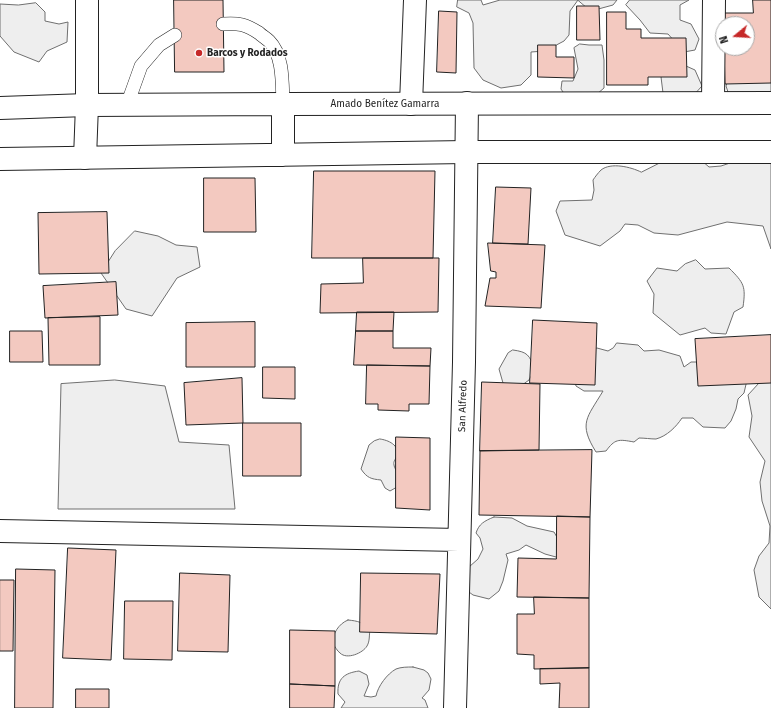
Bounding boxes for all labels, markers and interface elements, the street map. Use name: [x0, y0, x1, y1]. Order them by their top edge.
north arrow: [715, 16, 755, 56]
text: N: [717, 34, 731, 45]
place label: Barcos y Rodados: [207, 47, 288, 59]
marker: Barcos y Rodados: [194, 48, 204, 58]
street label: Amado Benítez Gamarra: [331, 98, 439, 110]
street label: San Alfredo: [456, 380, 470, 432]

